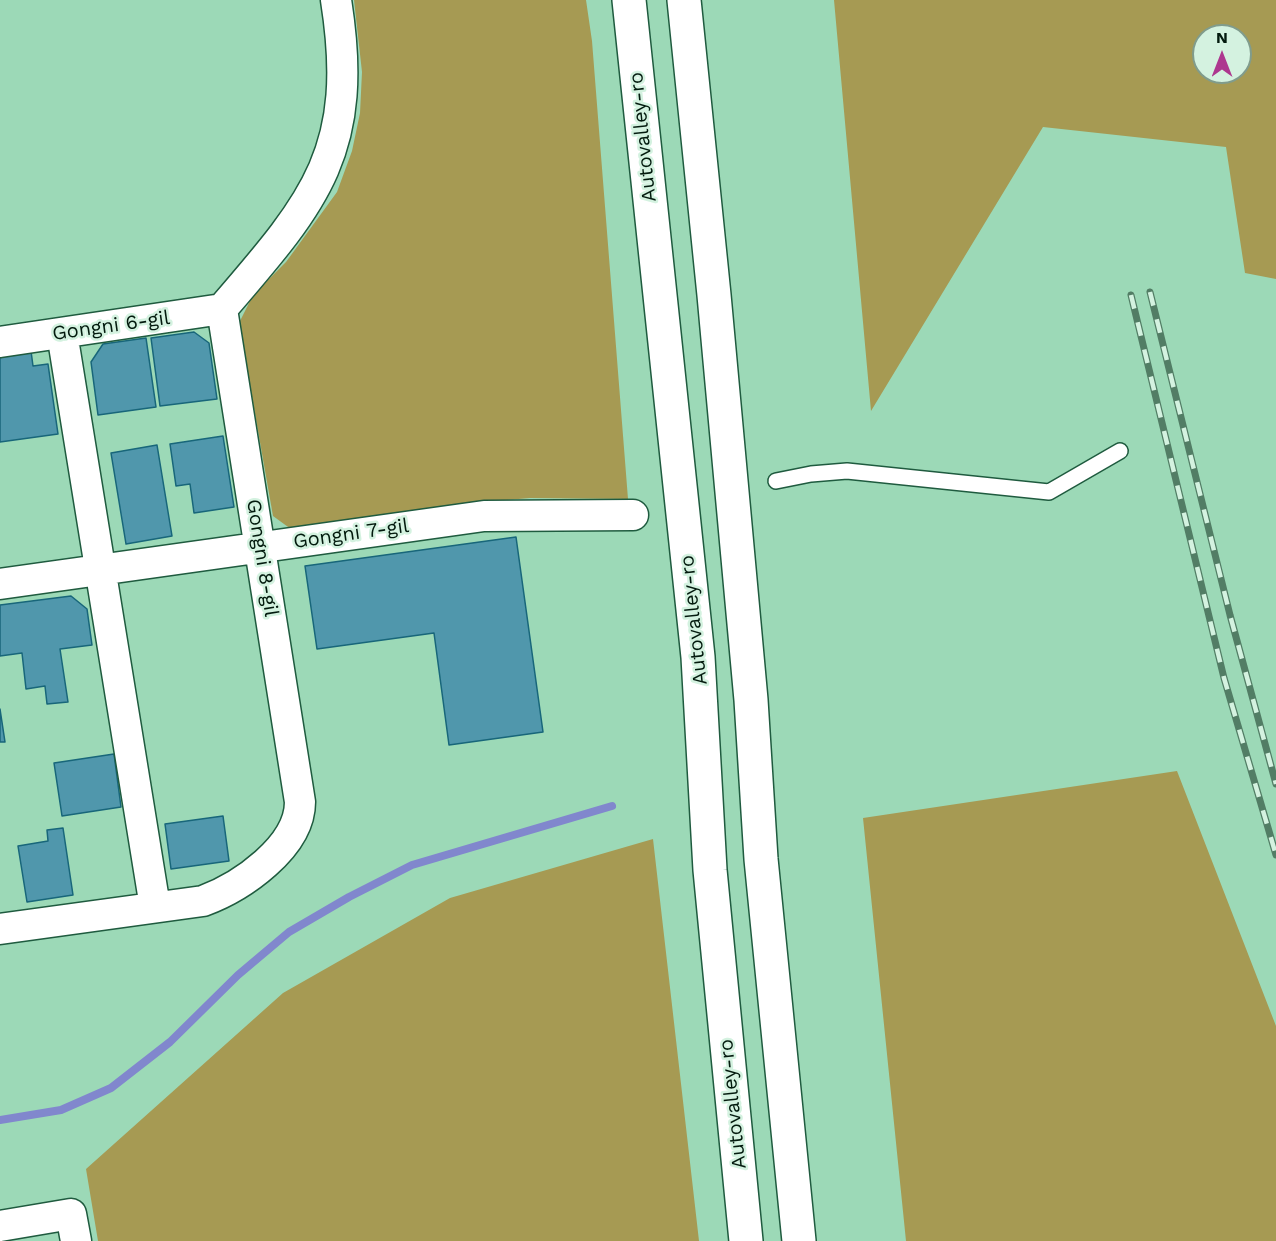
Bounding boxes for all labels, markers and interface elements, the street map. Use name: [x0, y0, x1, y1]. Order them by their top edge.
north arrow: [1192, 24, 1252, 84]
text: N: [1216, 28, 1228, 47]
street label: Autovalley-ro: [624, 71, 662, 203]
street label: Gongni 6-gil: [51, 306, 171, 346]
street label: Gongni 8-gil: [241, 498, 283, 618]
street label: Gongni 7-gil: [292, 514, 410, 554]
street label: Autovalley-ro: [675, 554, 713, 686]
street label: Autovalley-ro: [714, 1038, 752, 1170]

